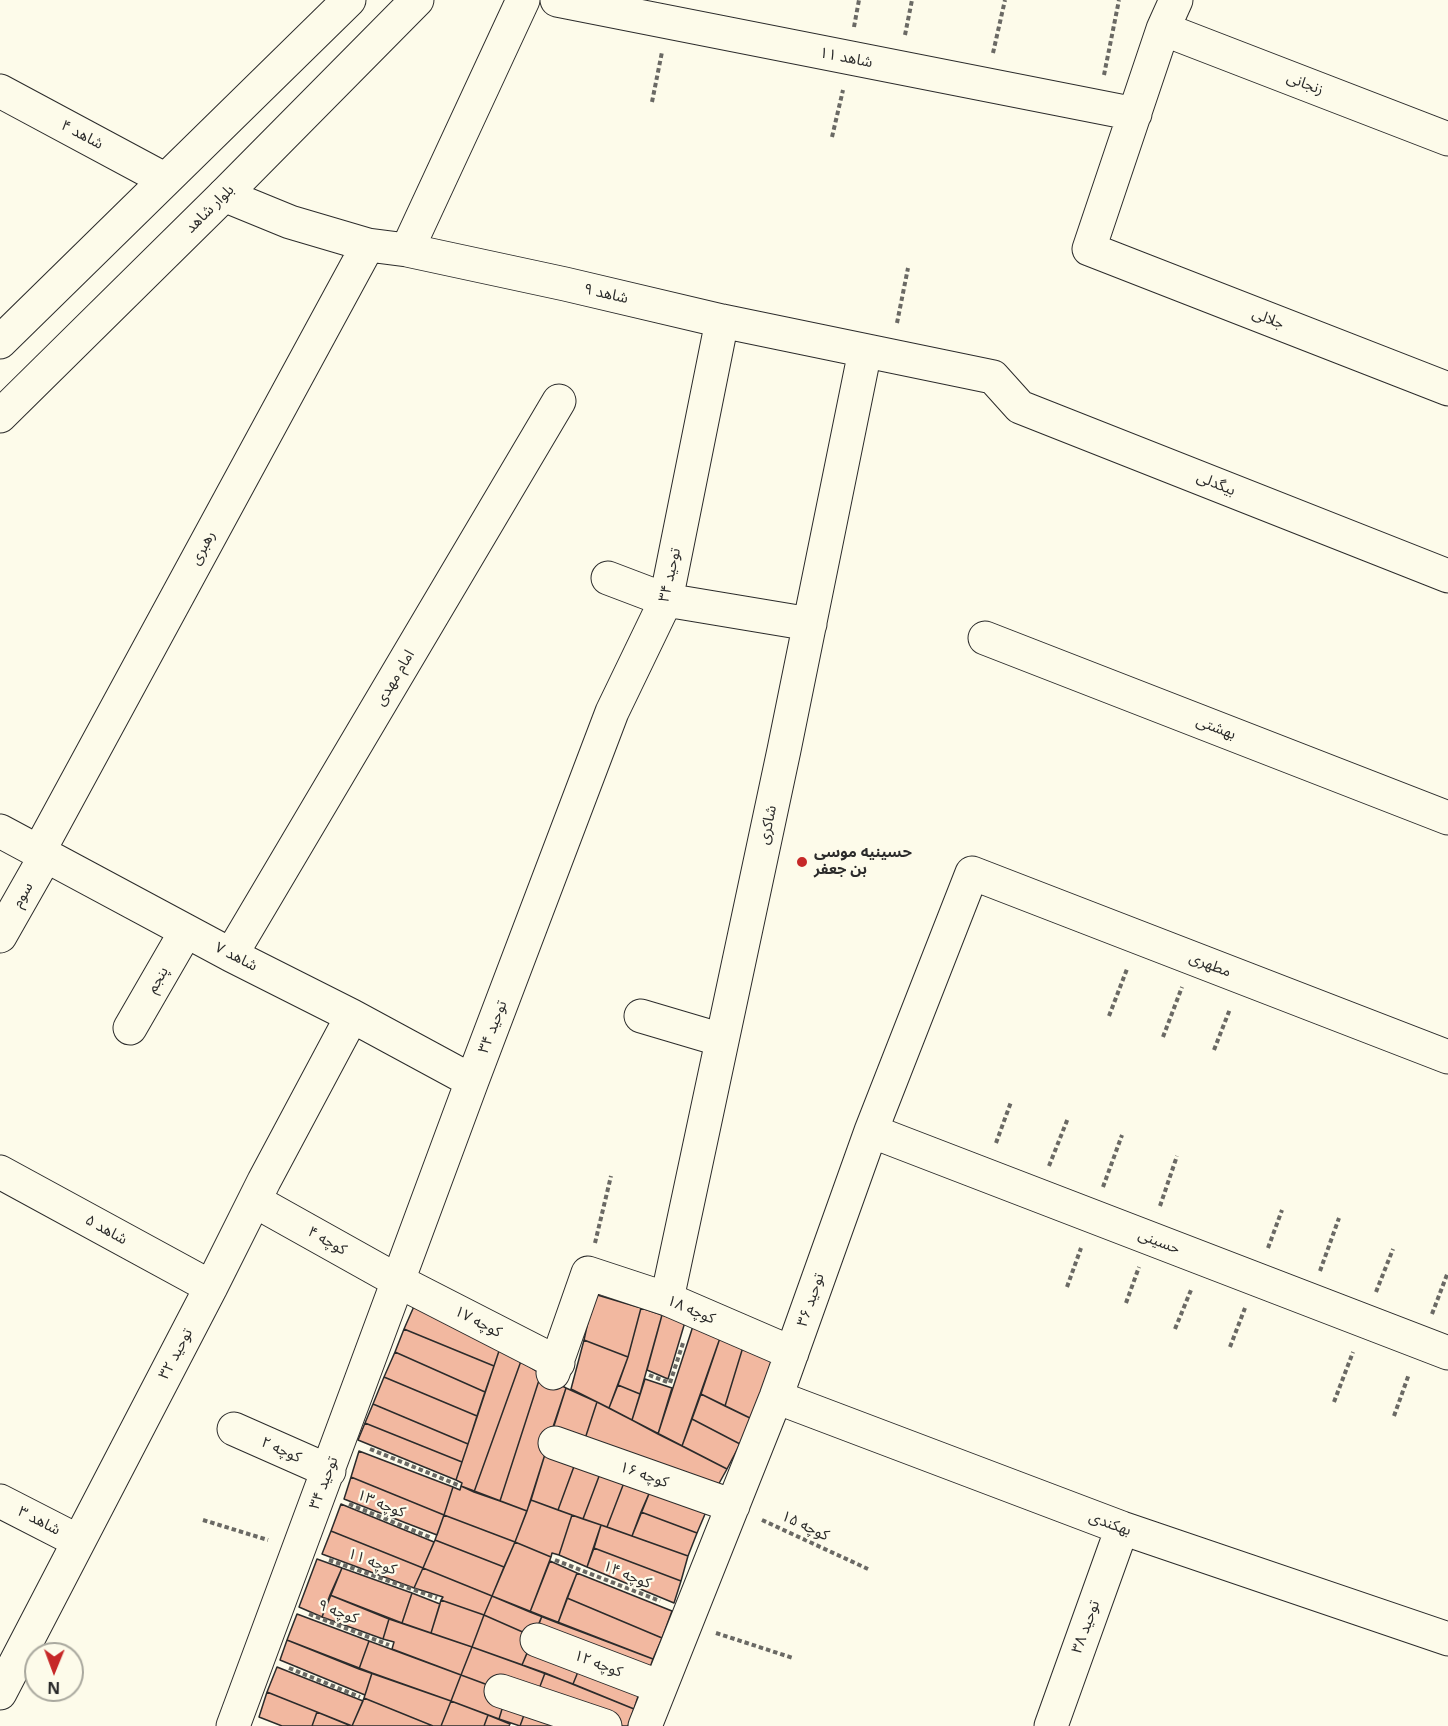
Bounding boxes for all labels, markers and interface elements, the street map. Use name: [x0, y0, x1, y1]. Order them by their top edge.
street label: شاهد ۱۱: [818, 44, 874, 72]
street label: زنجانی: [1284, 69, 1326, 99]
street label: شاهد ۴: [58, 116, 106, 154]
street label: بلوار شاهد: [182, 181, 238, 237]
street label: شاهد ۹: [582, 280, 630, 308]
street label: جلالی: [1249, 305, 1287, 333]
street label: بیگدلی: [1194, 468, 1238, 500]
street label: رهبری: [187, 528, 219, 568]
street label: توحید ۳۴: [655, 546, 685, 604]
street label: امام مهدی: [371, 647, 419, 709]
street label: بهشتی: [1194, 712, 1238, 744]
street label: شاکری: [755, 804, 781, 846]
place label: حسینیه موسی بن جعفر: [814, 844, 912, 879]
marker: حسینیه موسی بن جعفر: [795, 855, 809, 869]
street label: سوم: [9, 879, 37, 911]
street label: شاهد ۷: [212, 939, 260, 975]
street label: مطهری: [1186, 949, 1234, 981]
street label: پنجم: [143, 964, 173, 996]
street label: توحید ۳۴: [475, 998, 511, 1056]
street label: شاهد ۵: [82, 1211, 130, 1249]
street label: کوچه ۴: [304, 1223, 350, 1259]
street label: حسینی: [1136, 1226, 1182, 1258]
street label: توحید ۳۶: [794, 1271, 828, 1329]
street label: کوچه ۱۸: [664, 1292, 718, 1328]
street label: کوچه ۱۷: [451, 1303, 505, 1341]
street label: توحید ۳۲: [155, 1325, 197, 1383]
street label: کوچه ۲: [258, 1433, 304, 1467]
street label: توحید ۳۴: [306, 1454, 342, 1512]
street label: کوچه ۱۶: [617, 1458, 671, 1492]
street label: کوچه ۱۳: [354, 1486, 408, 1522]
street label: شاهد ۳: [15, 1503, 63, 1539]
street label: کوچه ۱۵: [778, 1507, 832, 1545]
street label: بهکندی: [1086, 1508, 1134, 1540]
street label: کوچه ۱۱: [345, 1545, 399, 1579]
street label: کوچه ۱۴: [600, 1557, 654, 1593]
street label: کوچه ۹: [315, 1596, 361, 1628]
street label: توحید ۳۸: [1068, 1598, 1104, 1656]
north arrow: [24, 1642, 84, 1702]
street label: کوچه ۱۲: [571, 1647, 625, 1681]
text: N: [47, 1677, 60, 1699]

